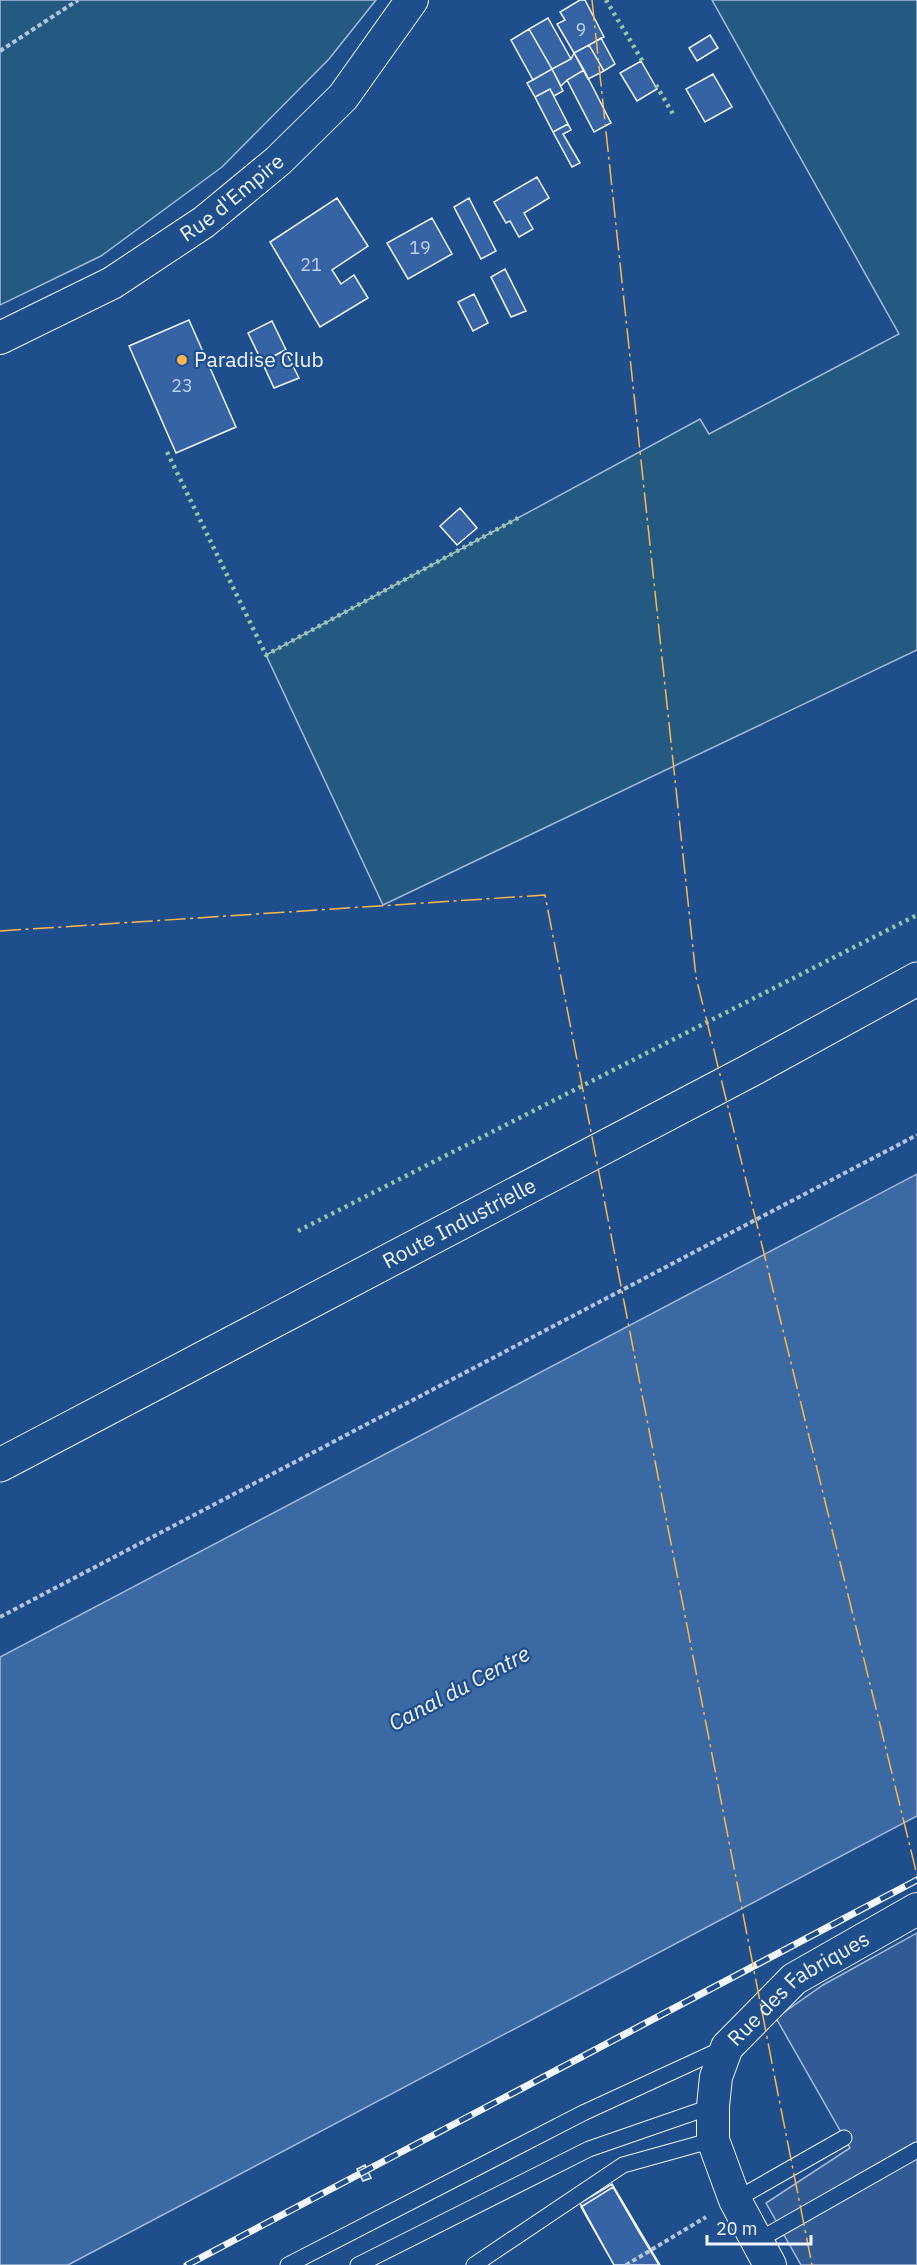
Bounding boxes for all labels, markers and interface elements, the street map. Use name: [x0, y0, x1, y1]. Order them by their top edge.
house number: 9: [576, 18, 586, 41]
street label: Rue d'Empire: [174, 147, 289, 247]
house number: 19: [409, 236, 431, 259]
house number: 21: [300, 253, 322, 276]
place label: Paradise Club: [194, 345, 324, 373]
marker: Paradise Club: [175, 353, 189, 367]
house number: 23: [171, 374, 193, 397]
street label: Route Industrielle: [377, 1171, 541, 1274]
water label: Canal du Centre: [383, 1638, 534, 1737]
street label: Rue des Fabriques: [721, 1924, 874, 2052]
scale bar: [707, 2208, 810, 2246]
text: 20 m: [716, 2217, 758, 2240]

